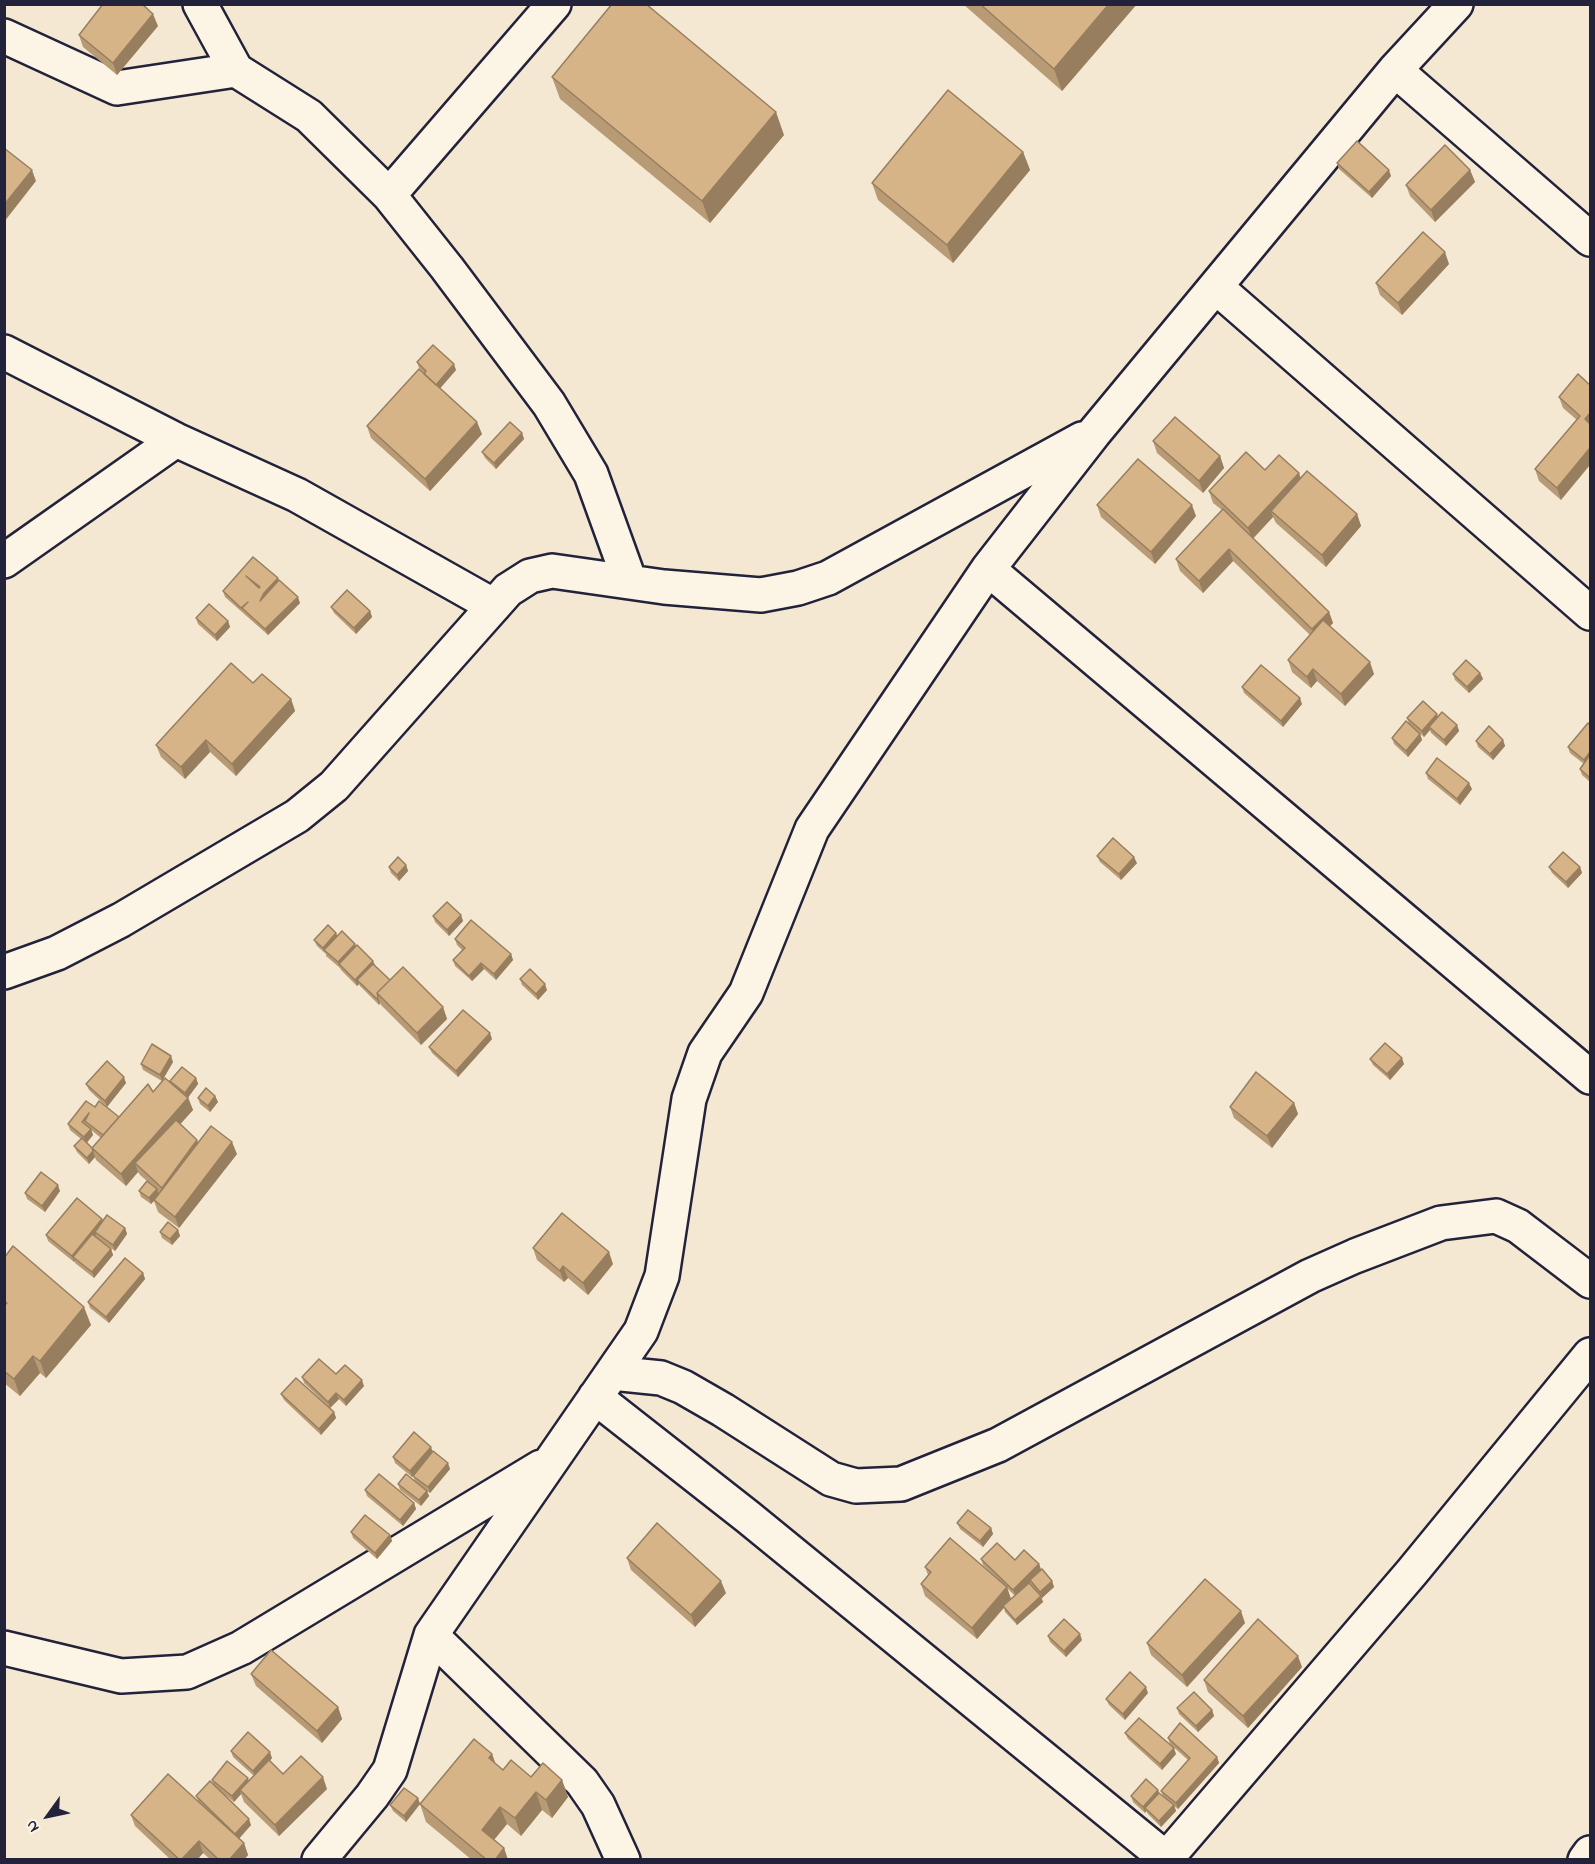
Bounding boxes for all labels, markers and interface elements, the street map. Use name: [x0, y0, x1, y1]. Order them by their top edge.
north arrow: [18, 1786, 78, 1846]
text: N: [20, 1815, 46, 1837]

